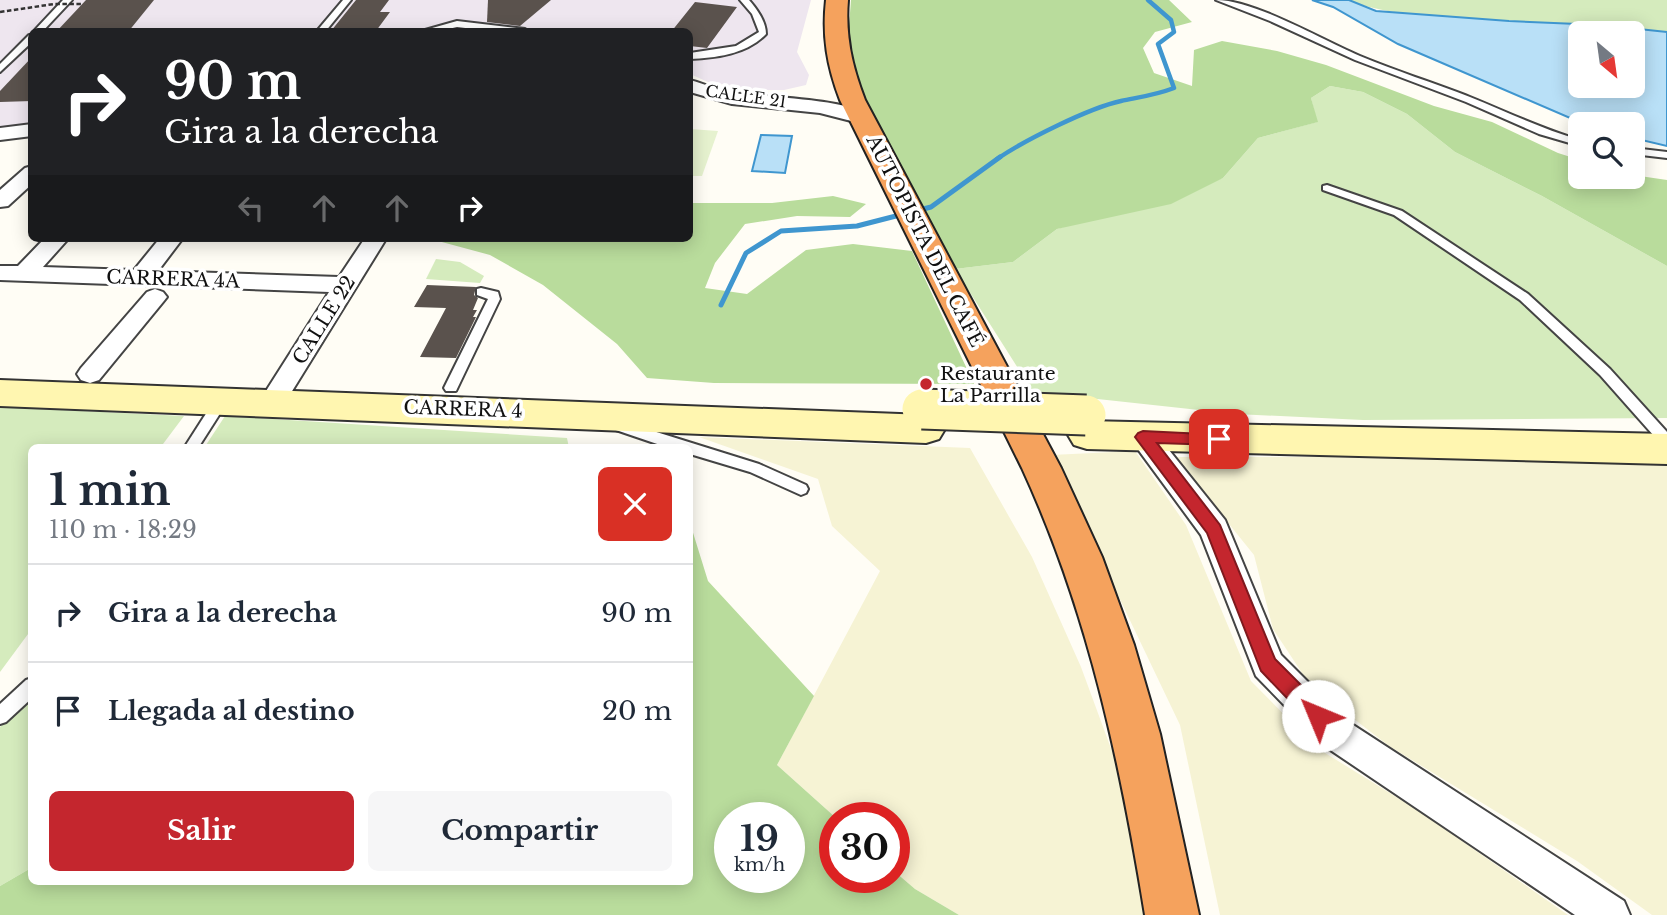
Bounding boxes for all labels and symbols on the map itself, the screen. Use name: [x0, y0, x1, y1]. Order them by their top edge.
north arrow: [1568, 21, 1645, 98]
street label: CALLE 21: [704, 80, 788, 112]
street label: AUTOPISTA DEL CAFÉ: [861, 130, 989, 351]
street label: CARRERA 4A: [106, 265, 241, 293]
street label: CALLE 22: [288, 271, 360, 369]
place label: Restaurante La Parrilla: [940, 362, 1056, 407]
marker: Restaurante La Parrilla: [918, 376, 934, 392]
street label: CARRERA 4: [403, 395, 523, 423]
pin: [1189, 409, 1249, 469]
position arrow: [1281, 679, 1355, 753]
speed limit sign: 30: [819, 802, 910, 893]

